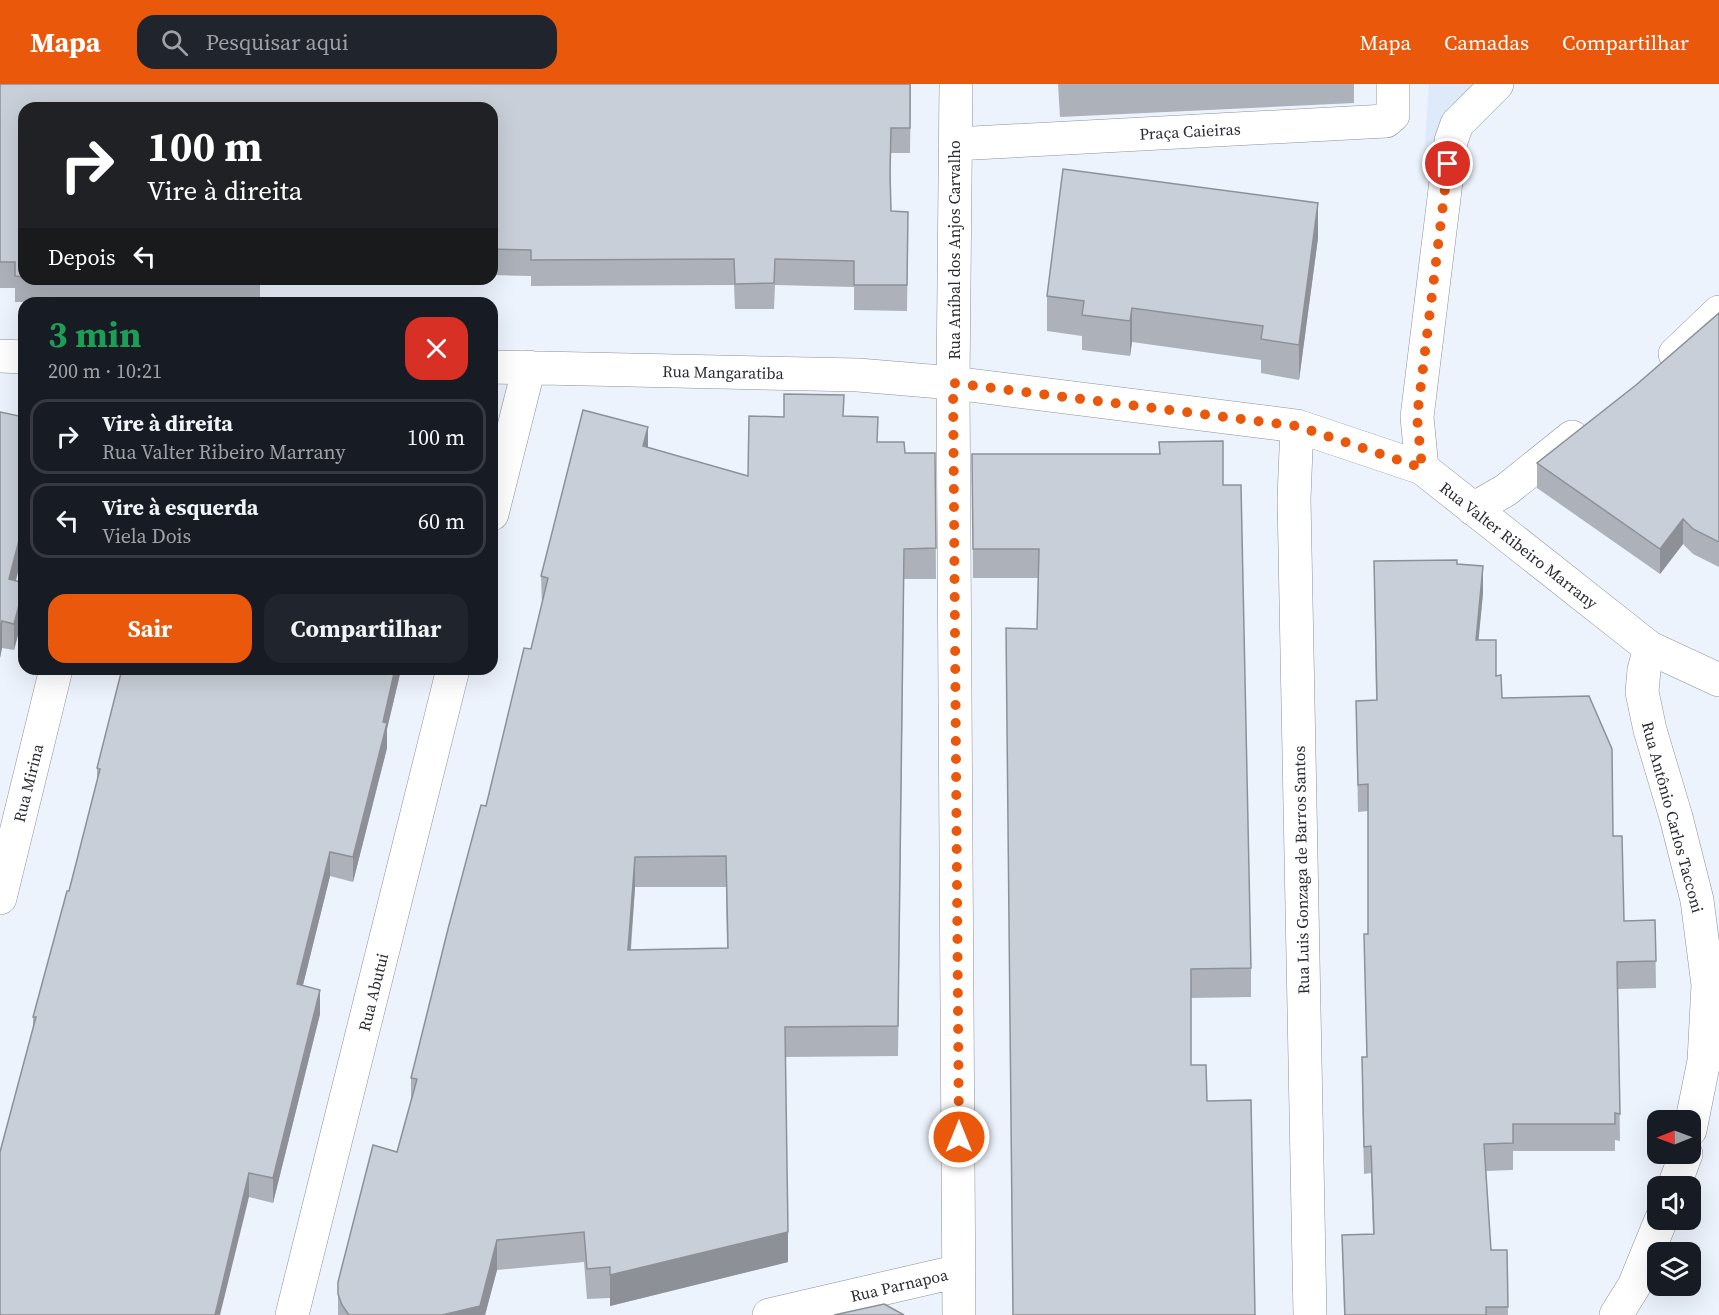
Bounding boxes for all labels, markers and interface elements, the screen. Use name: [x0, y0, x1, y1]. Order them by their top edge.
search box: [137, 15, 557, 69]
text: Mapa: [30, 23, 101, 61]
icon: search: [158, 26, 191, 59]
text: Pesquisar aqui: [206, 27, 348, 57]
text: Mapa: [1359, 28, 1411, 57]
text: Camadas: [1444, 28, 1529, 57]
text: Compartilhar: [1562, 28, 1689, 57]
text: 100 m: [147, 117, 262, 175]
street label: Praça Caieiras: [1139, 117, 1241, 145]
icon: right: [48, 126, 126, 204]
pin: [1422, 138, 1473, 189]
street label: Rua Aníbal dos Anjos Carvalho: [943, 140, 965, 360]
icon: arrive: [1431, 147, 1464, 180]
text: Vire à direita: [147, 172, 303, 209]
icon: left: [128, 240, 161, 273]
text: Depois: [48, 242, 116, 272]
text: 3 min: [48, 310, 141, 359]
button: close: [405, 317, 468, 380]
text: 200 m · 10:21: [48, 357, 162, 385]
street label: Rua Mangaratiba: [662, 360, 785, 384]
text: Vire à direita: [102, 408, 233, 438]
icon: right: [51, 420, 84, 453]
text: 100 m: [407, 422, 465, 452]
text: Rua Valter Ribeiro Marrany: [102, 438, 345, 466]
street label: Rua Valter Ribeiro Marrany: [1436, 476, 1603, 614]
text: Vire à esquerda: [102, 492, 258, 522]
icon: left: [51, 504, 84, 537]
text: 60 m: [418, 506, 465, 536]
text: Viela Dois: [102, 522, 191, 550]
button: Sair: [48, 594, 252, 663]
button: Compartilhar: [264, 594, 468, 663]
street label: Rua Antônio Carlos Tacconi: [1637, 719, 1709, 915]
street label: Rua Mirina: [8, 741, 49, 824]
street label: Rua Luis Gonzaga de Barros Santos: [1288, 745, 1314, 994]
street label: Rua Abutui: [353, 950, 393, 1033]
position arrow: [927, 1105, 991, 1169]
north arrow: [1647, 1110, 1701, 1164]
map controls: [1647, 1110, 1701, 1296]
button: sound: [1647, 1176, 1701, 1230]
button: layers: [1647, 1242, 1701, 1296]
street label: Rua Parnapoa: [848, 1263, 951, 1307]

